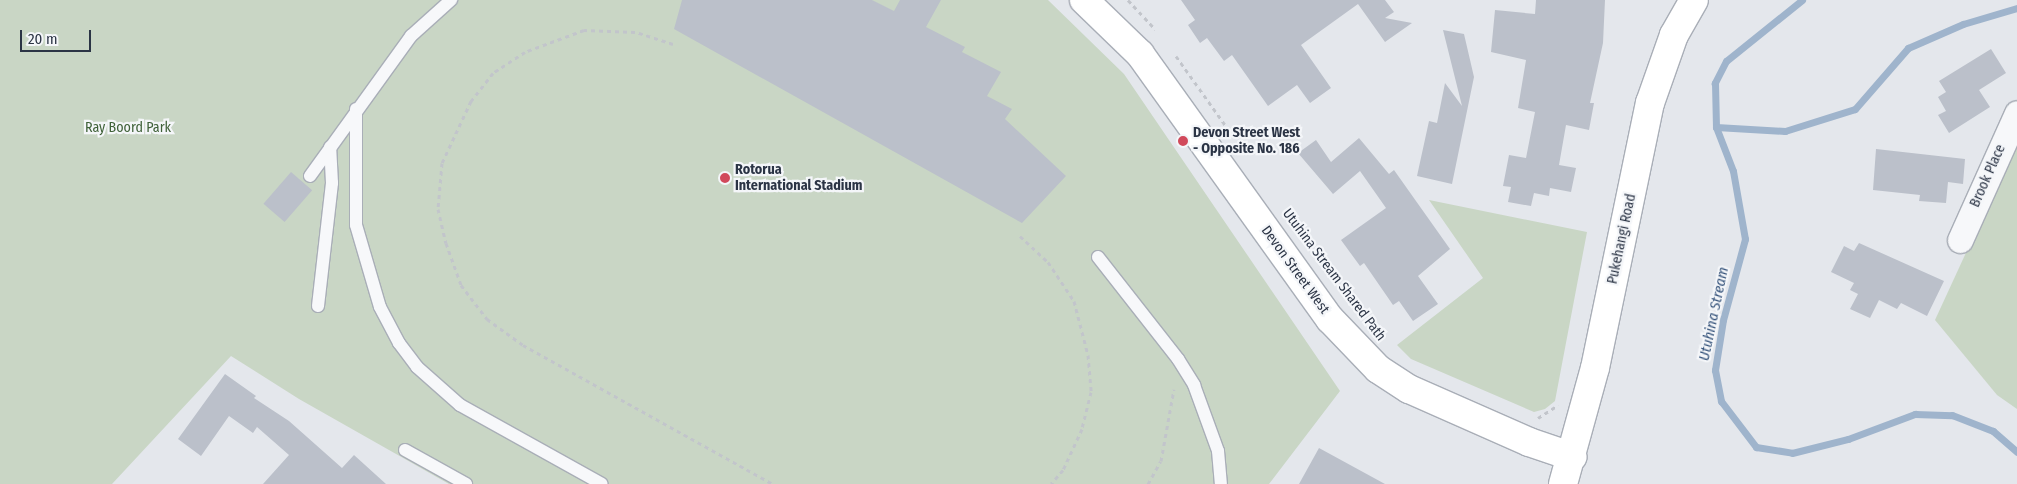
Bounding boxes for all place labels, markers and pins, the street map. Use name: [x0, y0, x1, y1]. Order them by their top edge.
place label: Devon Street West - Opposite No. 186: [1193, 125, 1300, 158]
marker: Devon Street West - Opposite No. 186: [1177, 135, 1189, 147]
place label: Rotorua International Stadium: [735, 162, 862, 194]
marker: Rotorua International Stadium: [719, 172, 731, 184]

